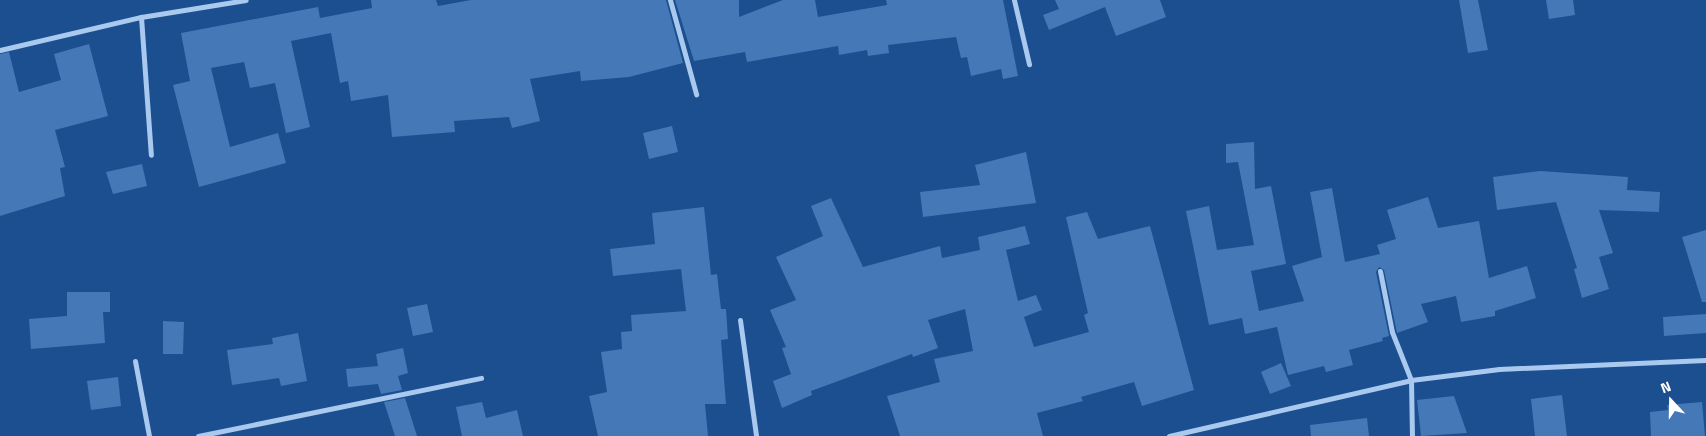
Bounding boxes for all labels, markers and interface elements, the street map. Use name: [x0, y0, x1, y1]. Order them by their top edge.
text: N: [1657, 375, 1674, 398]
north arrow: [1646, 376, 1696, 426]

